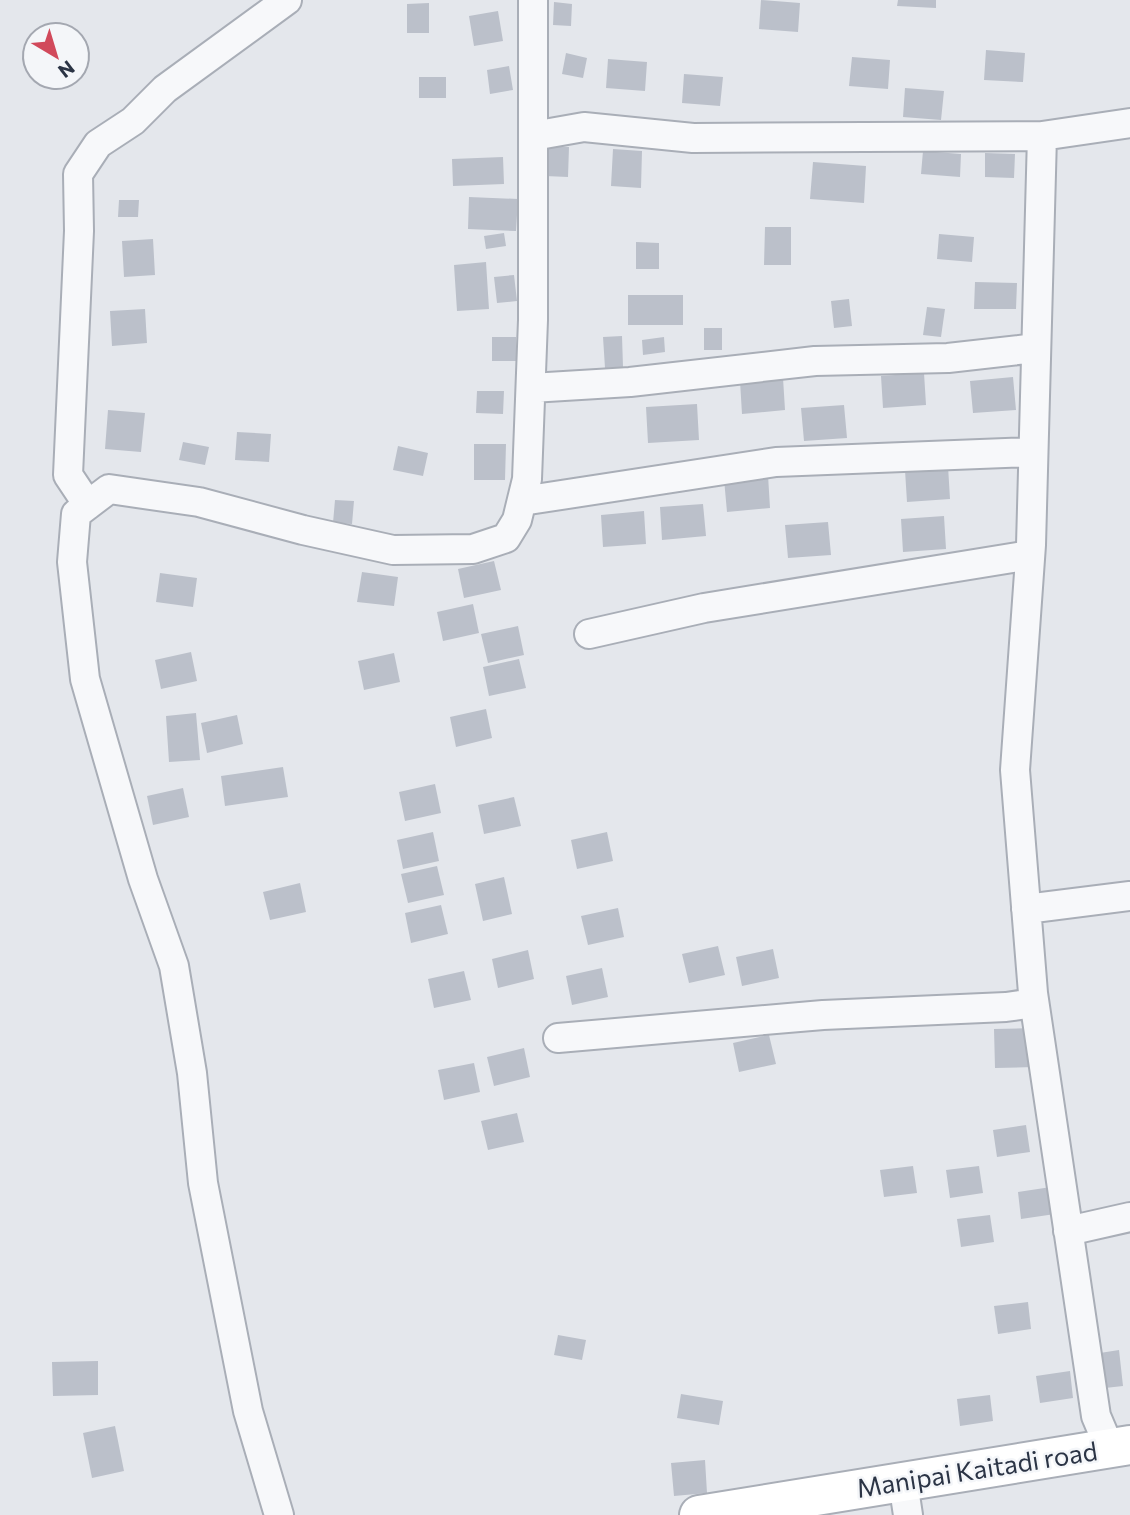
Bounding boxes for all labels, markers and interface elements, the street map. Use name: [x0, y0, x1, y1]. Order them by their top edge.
north arrow: [21, 21, 91, 91]
text: N: [54, 56, 79, 83]
street label: Manipai Kaitadi road: [854, 1434, 1099, 1503]

